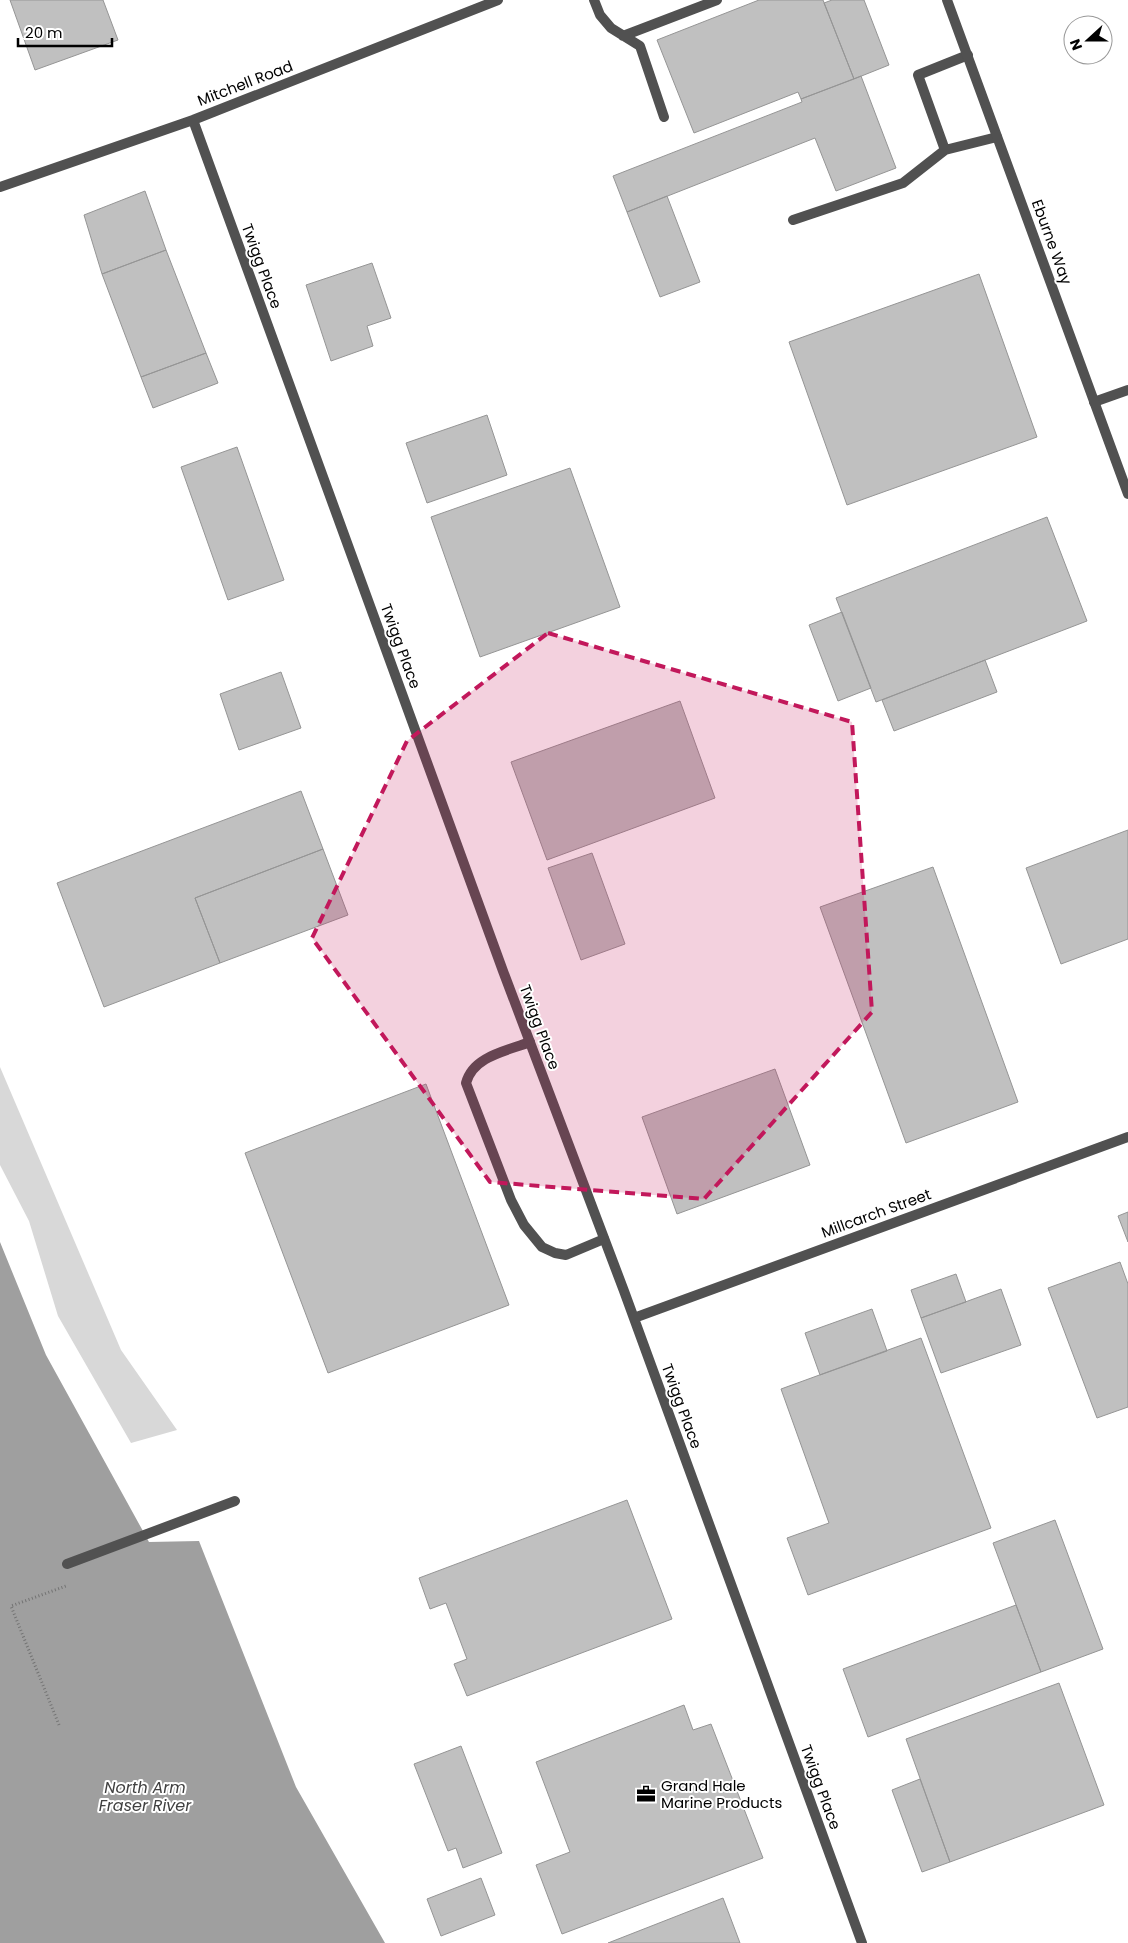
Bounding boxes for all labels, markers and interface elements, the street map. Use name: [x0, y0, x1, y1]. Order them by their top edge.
scale bar: [18, 15, 111, 47]
north arrow: [1063, 15, 1113, 65]
text: 20 m: [25, 22, 63, 43]
text: N: [1065, 36, 1087, 53]
street label: Mitchell Road: [194, 55, 296, 111]
street label: Eburne Way: [1027, 197, 1077, 288]
street label: Twigg Place: [237, 220, 287, 312]
street label: Twigg Place: [376, 600, 426, 692]
street label: Twigg Place: [515, 981, 565, 1073]
street label: Millcarch Street: [818, 1183, 934, 1243]
street label: Twigg Place: [657, 1360, 707, 1452]
street label: Twigg Place: [796, 1741, 846, 1833]
place label: Grand Hale Marine Products: [661, 1775, 782, 1813]
water label: North Arm Fraser River: [99, 1776, 192, 1817]
office icon: Grand Hale Marine Products: [635, 1783, 657, 1805]

